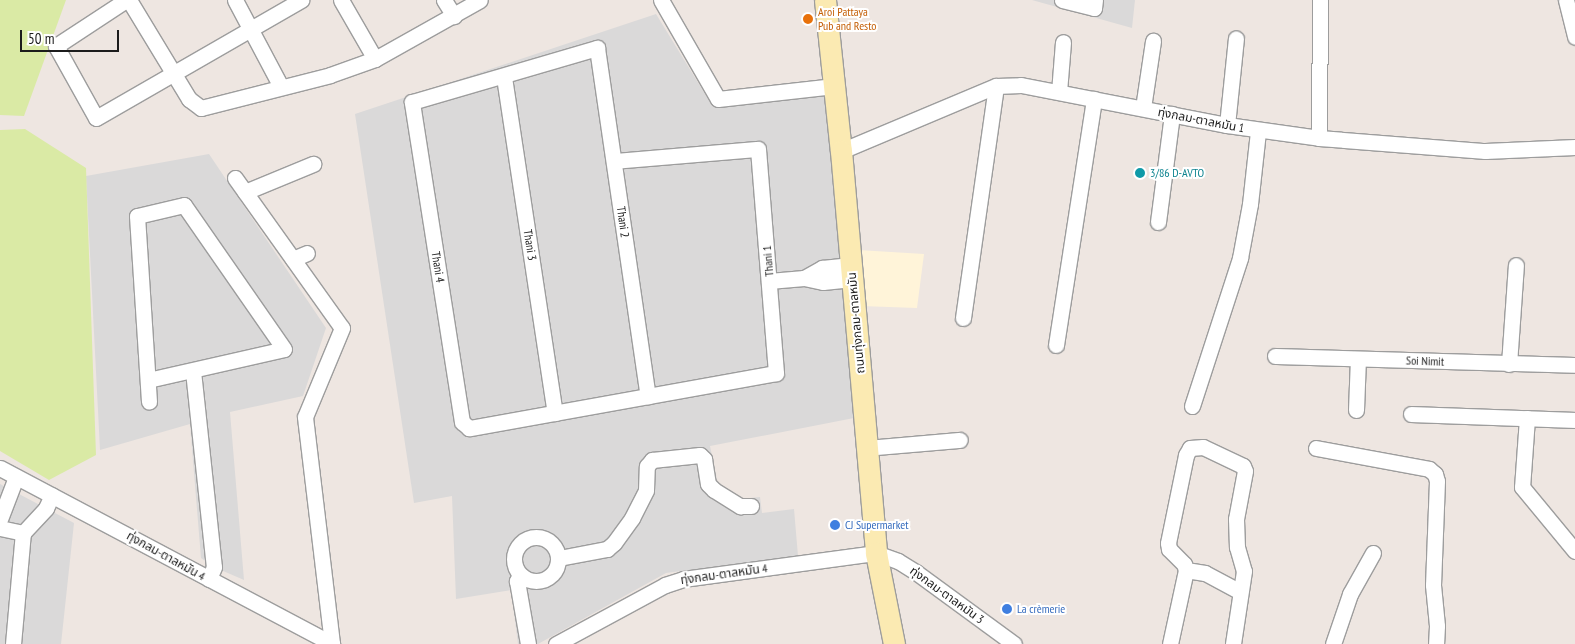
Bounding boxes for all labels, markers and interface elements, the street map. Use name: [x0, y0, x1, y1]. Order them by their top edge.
place label: Aroi Pattaya Pub and Resto: [818, 5, 877, 33]
marker: Aroi Pattaya Pub and Resto: [802, 13, 814, 25]
scale bar: [22, 20, 121, 52]
text: 50 m: [28, 29, 54, 48]
street label: ทุ่งกลม-ตาลหมัน 1: [1157, 105, 1245, 135]
place label: 3/86 D-AVTO: [1150, 166, 1204, 180]
marker: 3/86 D-AVTO: [1134, 167, 1146, 179]
street label: Thani 2: [614, 206, 632, 238]
street label: Thani 3: [520, 228, 540, 262]
street label: Thani 1: [759, 245, 777, 277]
street label: Thani 4: [428, 250, 448, 284]
street label: ถนนทุ่งกลม-ตาลหมัน: [844, 272, 868, 374]
street label: Soi Nimit: [1406, 353, 1444, 369]
place label: CJ Supermarket: [845, 518, 908, 532]
marker: CJ Supermarket: [829, 519, 841, 531]
street label: ทุ่งกลม-ตาลหมัน 4: [124, 528, 208, 584]
street label: ทุ่งกลม-ตาลหมัน 4: [680, 561, 768, 587]
street label: ทุ่งกลม-ตาลหมัน 3: [907, 563, 987, 627]
place label: La crèmerie: [1017, 602, 1065, 616]
marker: La crèmerie: [1001, 603, 1013, 615]

